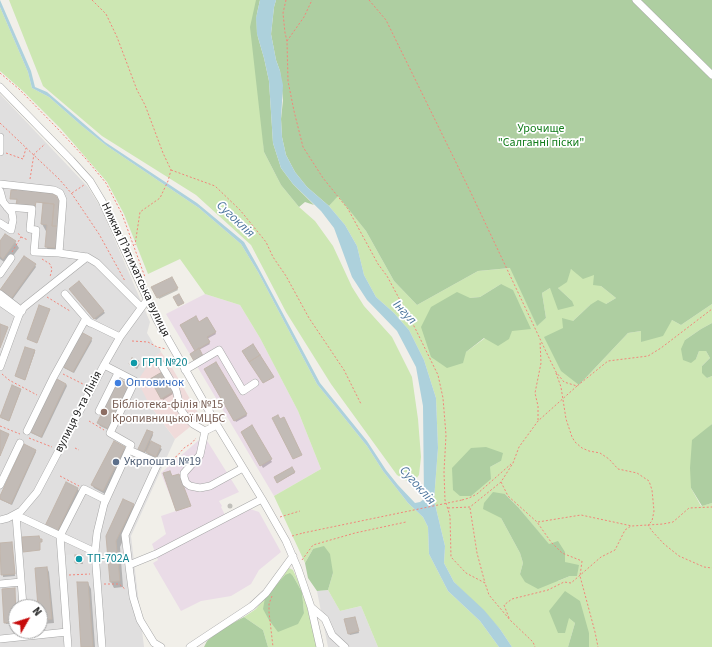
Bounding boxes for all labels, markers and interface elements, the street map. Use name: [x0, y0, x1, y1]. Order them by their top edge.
park label: Урочище "Салганні піски": [498, 122, 584, 150]
water label: Сугоклія: [213, 198, 257, 242]
street label: Нижня Пʼятихатська вулиця: [97, 200, 173, 340]
water label: Інгул: [389, 298, 419, 328]
place label: ГРП №20: [142, 356, 188, 370]
marker: ГРП №20: [129, 358, 139, 368]
street label: вулиця 9-та Лінія: [52, 369, 106, 455]
place label: Оптовичок: [126, 376, 184, 390]
marker: Оптовичок: [113, 378, 123, 388]
place label: Бібліотека-філія №15 Кропивницької МЦБС: [112, 398, 225, 426]
marker: Бібліотека-філія №15 Кропивницької МЦБС: [99, 407, 109, 417]
place label: Укрпошта №19: [124, 455, 201, 469]
marker: Укрпошта №19: [111, 457, 121, 467]
water label: Сугоклія: [396, 463, 438, 509]
place label: ТП-702А: [87, 552, 129, 566]
marker: ТП-702А: [74, 554, 84, 564]
north arrow: [8, 599, 48, 639]
text: N: [29, 604, 45, 619]

